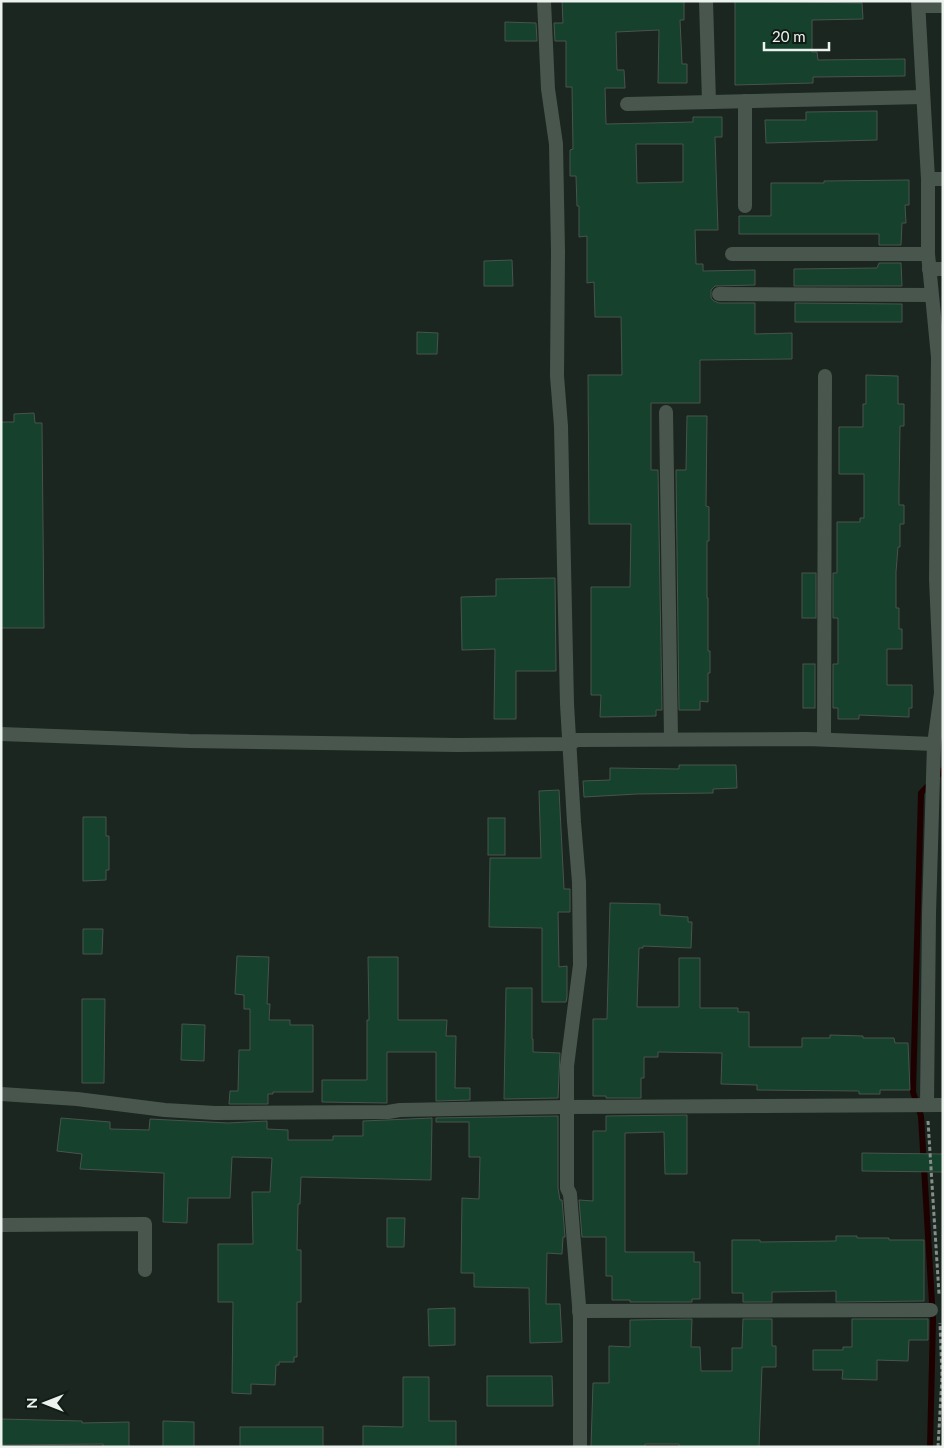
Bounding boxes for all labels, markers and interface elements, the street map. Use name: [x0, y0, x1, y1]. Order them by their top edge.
scale bar: [764, 20, 829, 52]
text: 20 m: [772, 27, 806, 45]
north arrow: [20, 1378, 70, 1428]
text: N: [23, 1398, 40, 1408]

